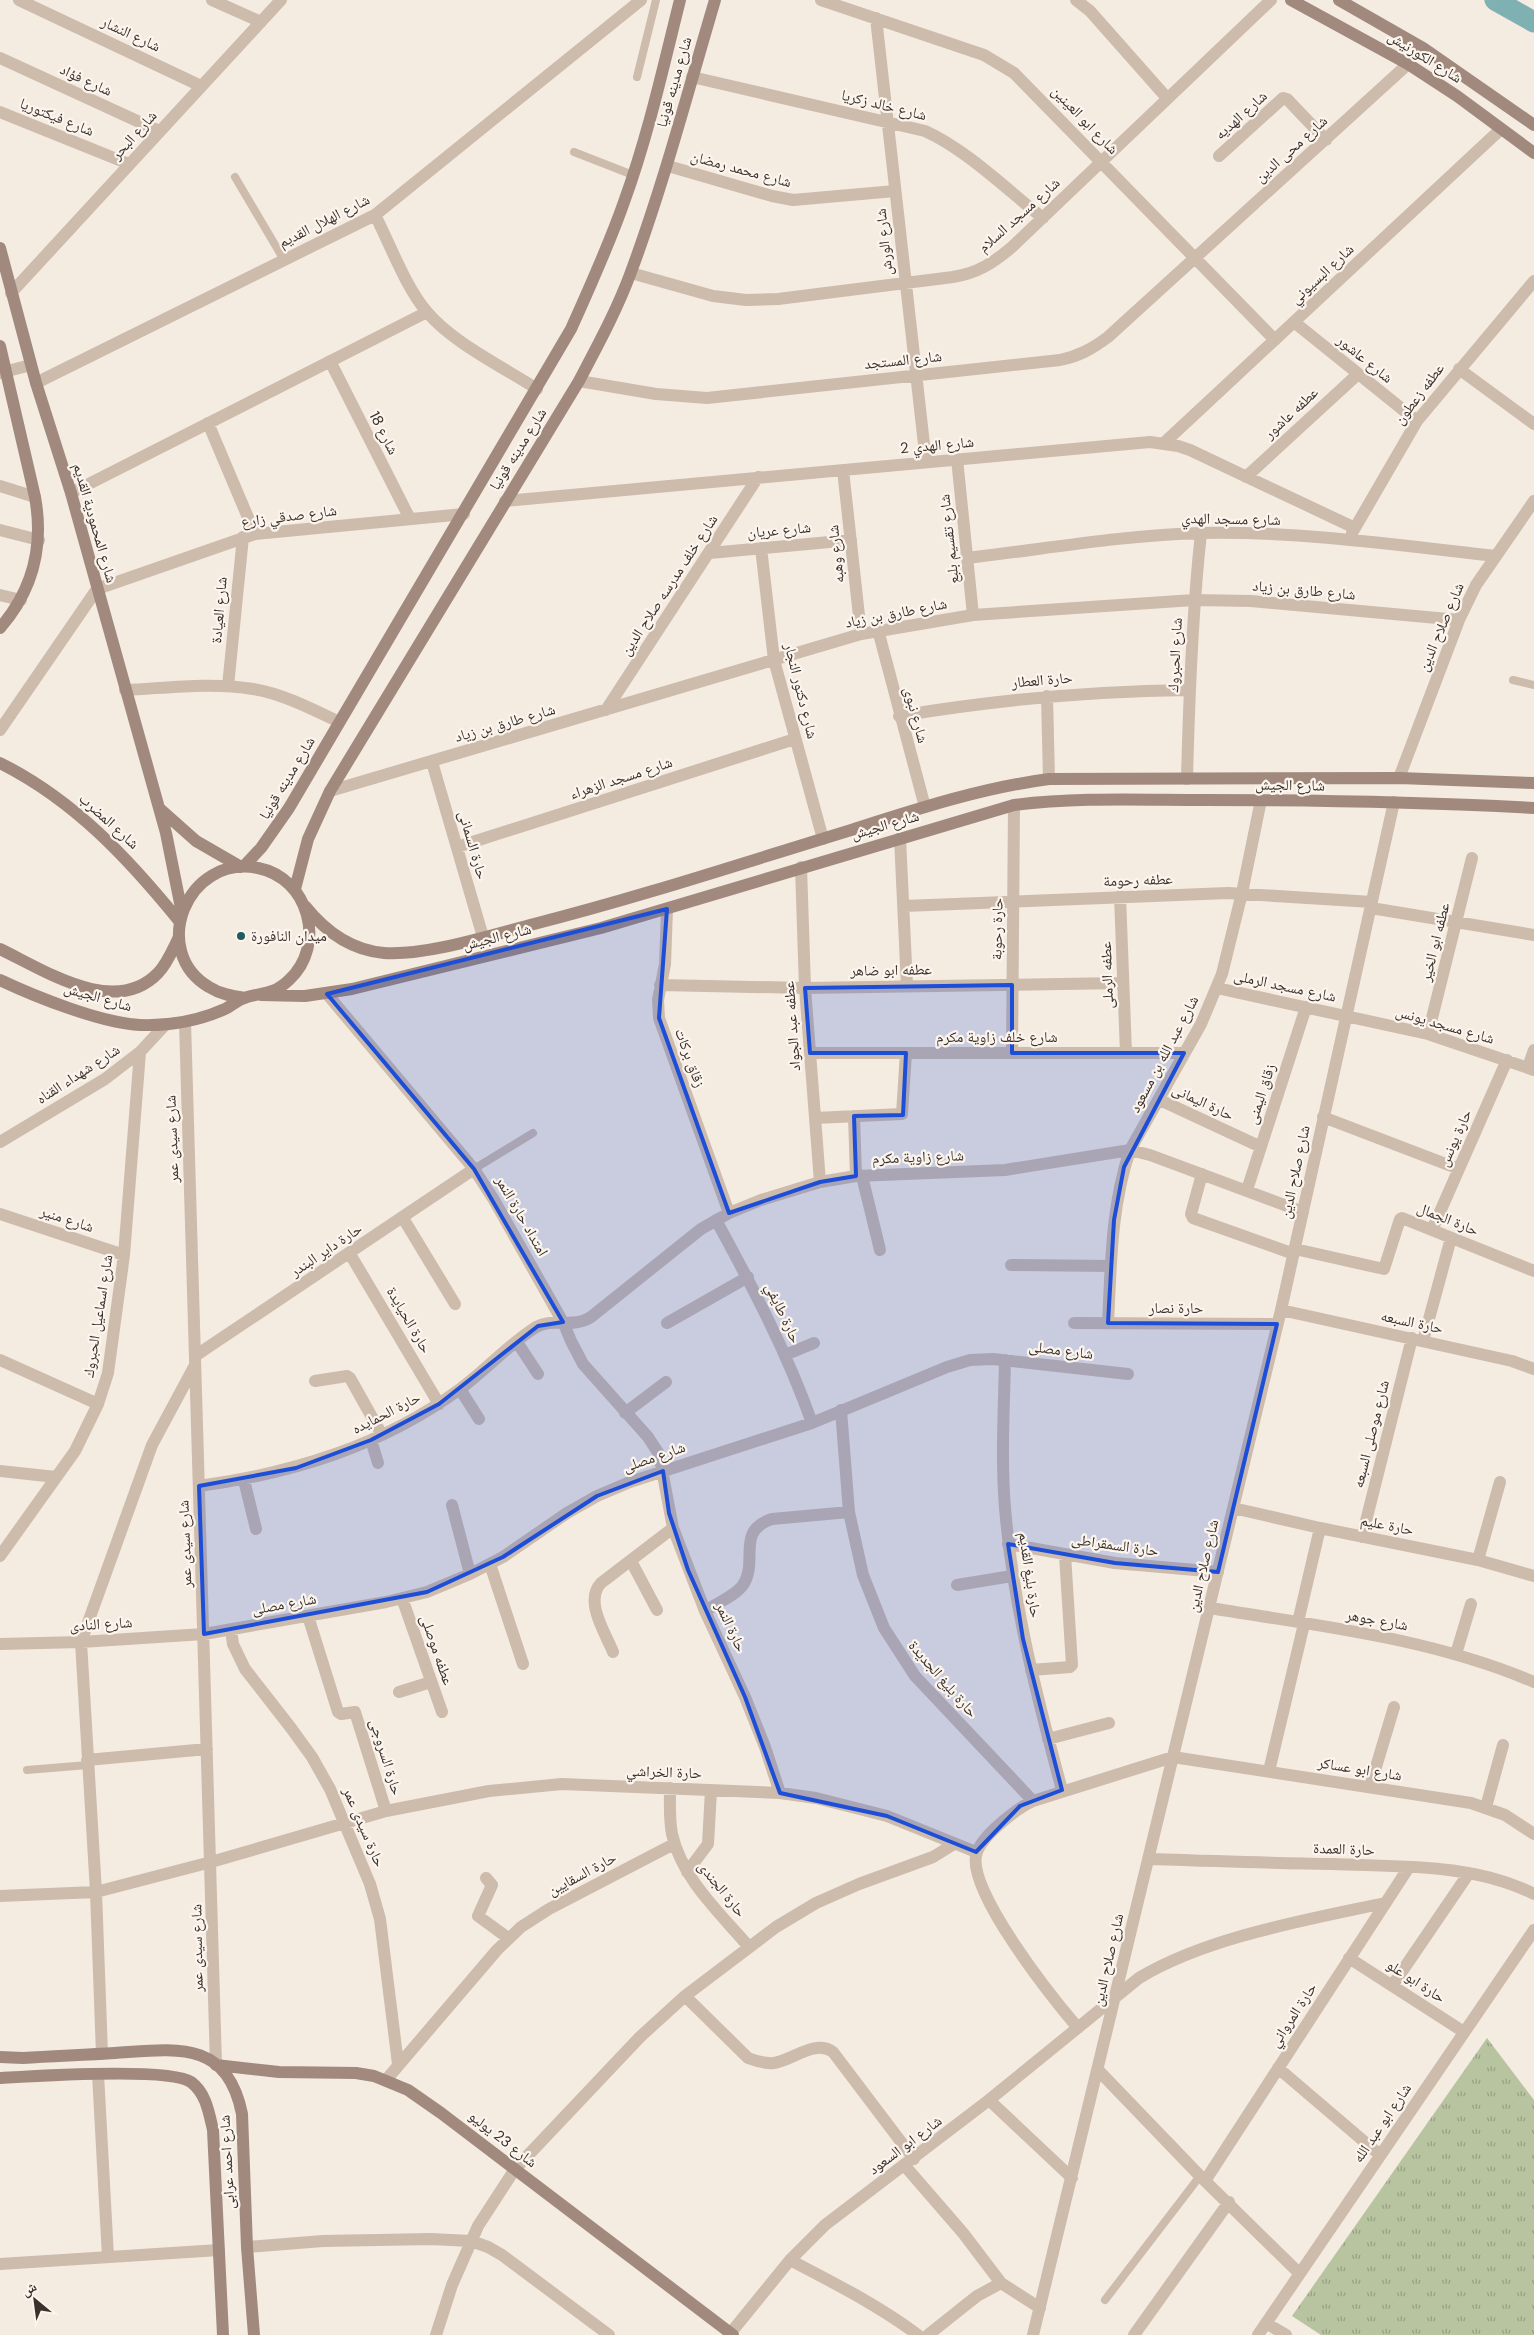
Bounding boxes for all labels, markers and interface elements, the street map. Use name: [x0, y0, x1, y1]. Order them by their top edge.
street label: شارع النشار: [97, 11, 164, 56]
street label: شارع الكورنيش: [1384, 26, 1466, 88]
street label: شارع مدينه قونيا: [652, 34, 697, 130]
street label: شارع فؤاد: [57, 59, 116, 101]
street label: شارع ابو العينين: [1047, 81, 1123, 159]
street label: شارع خالد زكريا: [839, 85, 929, 125]
street label: شارع الهديه: [1211, 86, 1272, 144]
street label: شارع فيكتوريا: [17, 93, 97, 141]
street label: شارع البحر: [106, 106, 161, 165]
street label: شارع محى الدين: [1250, 111, 1332, 187]
street label: شارع محمد رمضان: [688, 146, 794, 192]
street label: شارع مسجد السلام: [974, 173, 1064, 257]
street label: شارع الهلال القديم: [275, 189, 373, 253]
street label: شارع الورش: [871, 207, 897, 276]
street label: شارع البسيوني: [1286, 239, 1360, 310]
street label: شارع عاشور: [1332, 330, 1397, 388]
street label: شارع المستجد: [863, 346, 943, 374]
street label: عطفه زعطون: [1389, 359, 1449, 429]
street label: عطفه عاشور: [1259, 382, 1323, 444]
street label: شارع مدينه قونيا: [485, 404, 551, 494]
street label: شارع 18: [365, 408, 403, 458]
street label: شارع الهدي 2: [899, 432, 975, 460]
street label: شارع المحمودية القديم: [68, 461, 122, 585]
street label: شارع تقسيم بلبع: [934, 493, 964, 585]
street label: شارع صدقي زارع: [240, 500, 338, 534]
street label: شارع مسجد الهدي: [1181, 508, 1281, 532]
street label: شارع خلف مدرسه صلاح الدين: [616, 510, 722, 659]
street label: شارع عريان: [746, 517, 812, 543]
street label: شارع وهبه: [823, 524, 849, 584]
street label: شارع العيادة: [206, 576, 232, 644]
street label: شارع طارق بن زياد: [1252, 576, 1357, 604]
street label: شارع صلاح الدين: [1413, 579, 1469, 675]
street label: شارع طارق بن زياد: [843, 593, 949, 633]
street label: شارع الحبروك: [1163, 617, 1187, 693]
street label: شارع دكتور النجار: [779, 640, 823, 741]
street label: حارة العطار: [1010, 667, 1074, 693]
street label: شارع نبوى: [899, 685, 933, 745]
street label: شارع طارق بن زياد: [452, 699, 558, 747]
street label: شارع مدينه قونيا: [254, 733, 320, 823]
street label: شارع مسجد الزهراء: [567, 752, 675, 804]
street label: شارع الجيش: [1255, 774, 1325, 796]
street label: شارع المضرب: [75, 789, 144, 854]
street label: شارع الجيش: [849, 806, 921, 844]
street label: حارة السمانى: [454, 808, 492, 882]
street label: عطفه رحومة: [1103, 869, 1174, 891]
street label: حارة رحوبة: [986, 897, 1008, 960]
street label: عطفه ابو الخير: [1415, 900, 1455, 984]
street label: شارع الجيش: [461, 919, 533, 955]
place label: ميدان النافورة: [251, 926, 327, 946]
marker: ميدان النافورة: [235, 930, 247, 942]
street label: عطفه الرملى: [1096, 941, 1118, 1009]
street label: عطفه ابو ضاهر: [849, 959, 932, 981]
street label: شارع مسجد الرملى: [1232, 965, 1338, 1007]
street label: شارع الجيش: [62, 978, 134, 1016]
street label: عطفه عبد الجواد: [779, 980, 805, 1072]
street label: شارع عبد الله بن مسعود: [1125, 992, 1203, 1116]
street label: شارع مسجد يونس: [1393, 1001, 1497, 1049]
street label: زقاق بركات: [670, 1026, 710, 1090]
street label: شارع خلف زاوية مكرم: [936, 1027, 1058, 1047]
street label: شارع شهداء القناه: [32, 1039, 124, 1109]
street label: زقاق اليمنى: [1242, 1061, 1280, 1127]
street label: حارة اليمانى: [1169, 1079, 1237, 1125]
street label: شارع سيدى عمر: [160, 1095, 184, 1184]
street label: حارة يونس: [1434, 1106, 1477, 1170]
street label: شارع صلاح الدين: [1275, 1123, 1315, 1220]
street label: شارع زاوية مكرم: [872, 1145, 964, 1169]
street label: امتداد حارة النمر: [491, 1171, 553, 1260]
street label: حارة الجمال: [1414, 1198, 1482, 1241]
street label: شارع منير: [37, 1201, 96, 1237]
street label: حارة داير البندر: [285, 1218, 366, 1282]
street label: شارع اسماعيل الحبروك: [78, 1253, 118, 1379]
street label: حارة طايفي: [759, 1280, 806, 1347]
street label: حارة الحيايدة: [382, 1283, 436, 1357]
street label: حارة نصار: [1148, 1298, 1204, 1318]
street label: حارة السبعه: [1379, 1306, 1445, 1338]
street label: شارع مصلى: [1028, 1336, 1095, 1364]
street label: شارع موصلى السبعه: [1348, 1378, 1394, 1490]
street label: حارة الحمايده: [348, 1387, 424, 1439]
street label: شارع مصلى: [620, 1437, 688, 1477]
street label: شارع سيدى عمر: [173, 1500, 197, 1589]
street label: حارة عليم: [1359, 1510, 1416, 1540]
street label: شارع صلاح الدين: [1183, 1517, 1223, 1614]
street label: حارة السمقراطى: [1070, 1529, 1160, 1561]
street label: حارة بليغ القديم: [1014, 1531, 1046, 1620]
street label: شارع مصلى: [250, 1588, 318, 1619]
street label: حارة النمر: [710, 1598, 751, 1655]
street label: شارع جوهر: [1343, 1605, 1410, 1635]
street label: شارع النادى: [69, 1612, 133, 1636]
street label: عطفه موصلى: [416, 1612, 459, 1688]
street label: حارة بليغ الجديدة: [904, 1636, 982, 1722]
street label: حارة السروجى: [365, 1716, 407, 1798]
street label: شارع ابو عساكر: [1316, 1752, 1404, 1786]
street label: حارة الخراشي: [626, 1761, 703, 1785]
street label: حارة سيدى عمر: [338, 1783, 390, 1870]
street label: حارة العمدة: [1313, 1838, 1376, 1860]
street label: حارة السقايين: [544, 1847, 620, 1900]
street label: حارة الجندى: [693, 1857, 751, 1922]
street label: شارع سيدى عمر: [186, 1904, 208, 1993]
street label: شارع صلاح الدين: [1088, 1911, 1128, 2008]
street label: حارة ابو علو: [1383, 1955, 1450, 2008]
street label: حارة المرواني: [1265, 1978, 1323, 2052]
street label: شارع ابو عبد الله: [1348, 2079, 1416, 2167]
street label: شارع 23 يوليو: [465, 2106, 541, 2172]
street label: شارع ابو السعود: [864, 2111, 946, 2179]
street label: شارع احمد عرابى: [215, 2114, 239, 2210]
north arrow: [10, 2275, 60, 2325]
text: ش: [18, 2277, 40, 2300]

